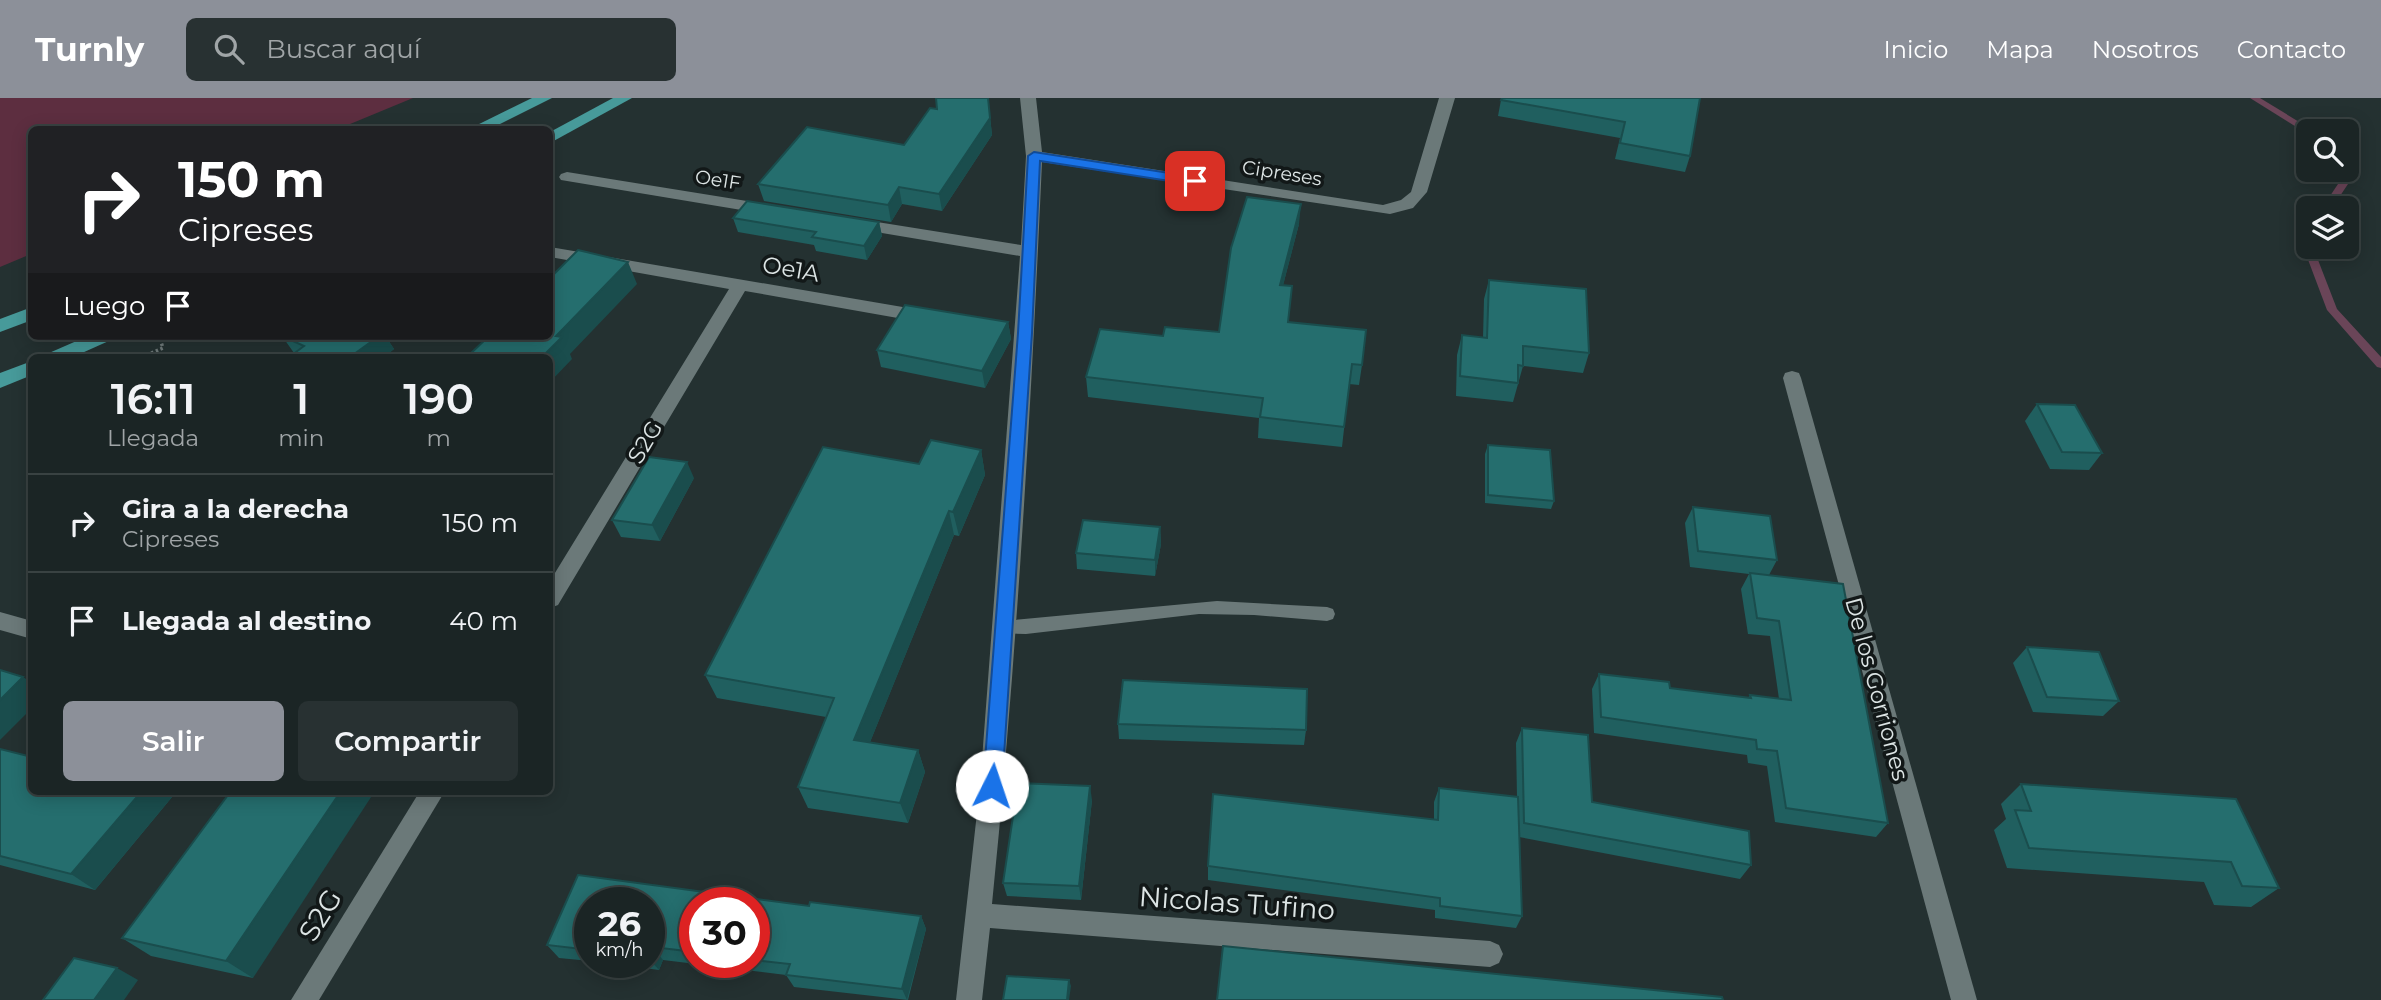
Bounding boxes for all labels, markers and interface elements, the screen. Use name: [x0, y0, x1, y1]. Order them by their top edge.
search box: [186, 18, 676, 81]
text: Turnly: [35, 29, 144, 69]
icon: search: [210, 30, 248, 68]
text: Buscar aquí: [266, 33, 421, 65]
text: Inicio: [1883, 35, 1948, 64]
text: Mapa: [1986, 35, 2054, 64]
text: Nosotros: [2092, 35, 2199, 64]
text: Contacto: [2237, 35, 2346, 64]
map controls: [2296, 119, 2359, 259]
button: search: [2296, 119, 2359, 182]
text: 150 m: [178, 150, 325, 209]
pin: [1165, 151, 1225, 211]
icon: right: [63, 154, 154, 245]
street label: Cipreses: [1241, 155, 1323, 191]
icon: arrive: [1176, 162, 1214, 200]
street label: Oe1F: [694, 165, 742, 195]
button: layers: [2296, 196, 2359, 259]
text: Cipreses: [178, 210, 313, 249]
street label: Oe1A: [760, 250, 822, 288]
icon: arrive: [159, 287, 197, 325]
text: Luego: [63, 290, 145, 322]
text: 16:11: [111, 373, 195, 425]
text: 1: [293, 373, 309, 425]
text: 190: [403, 373, 474, 425]
street label: S2G: [621, 416, 669, 468]
text: Llegada: [107, 424, 199, 452]
text: min: [278, 424, 324, 452]
text: m: [426, 424, 451, 452]
text: Gira a la derecha: [122, 493, 349, 525]
icon: right: [63, 504, 101, 542]
text: 150 m: [442, 507, 518, 539]
text: Cipreses: [122, 525, 219, 553]
street label: De los Gorriones: [1839, 594, 1915, 784]
icon: arrive: [63, 602, 101, 640]
text: Llegada al destino: [122, 605, 371, 637]
text: 40 m: [449, 605, 518, 637]
button: Salir: [63, 701, 284, 781]
button: Compartir: [298, 701, 518, 781]
position arrow: [955, 749, 1029, 823]
street label: Nicolas Tufino: [1138, 879, 1336, 927]
street label: S2G: [291, 883, 349, 947]
speed limit sign: 30: [679, 887, 770, 978]
text: 26: [598, 902, 641, 945]
text: km/h: [595, 939, 644, 961]

